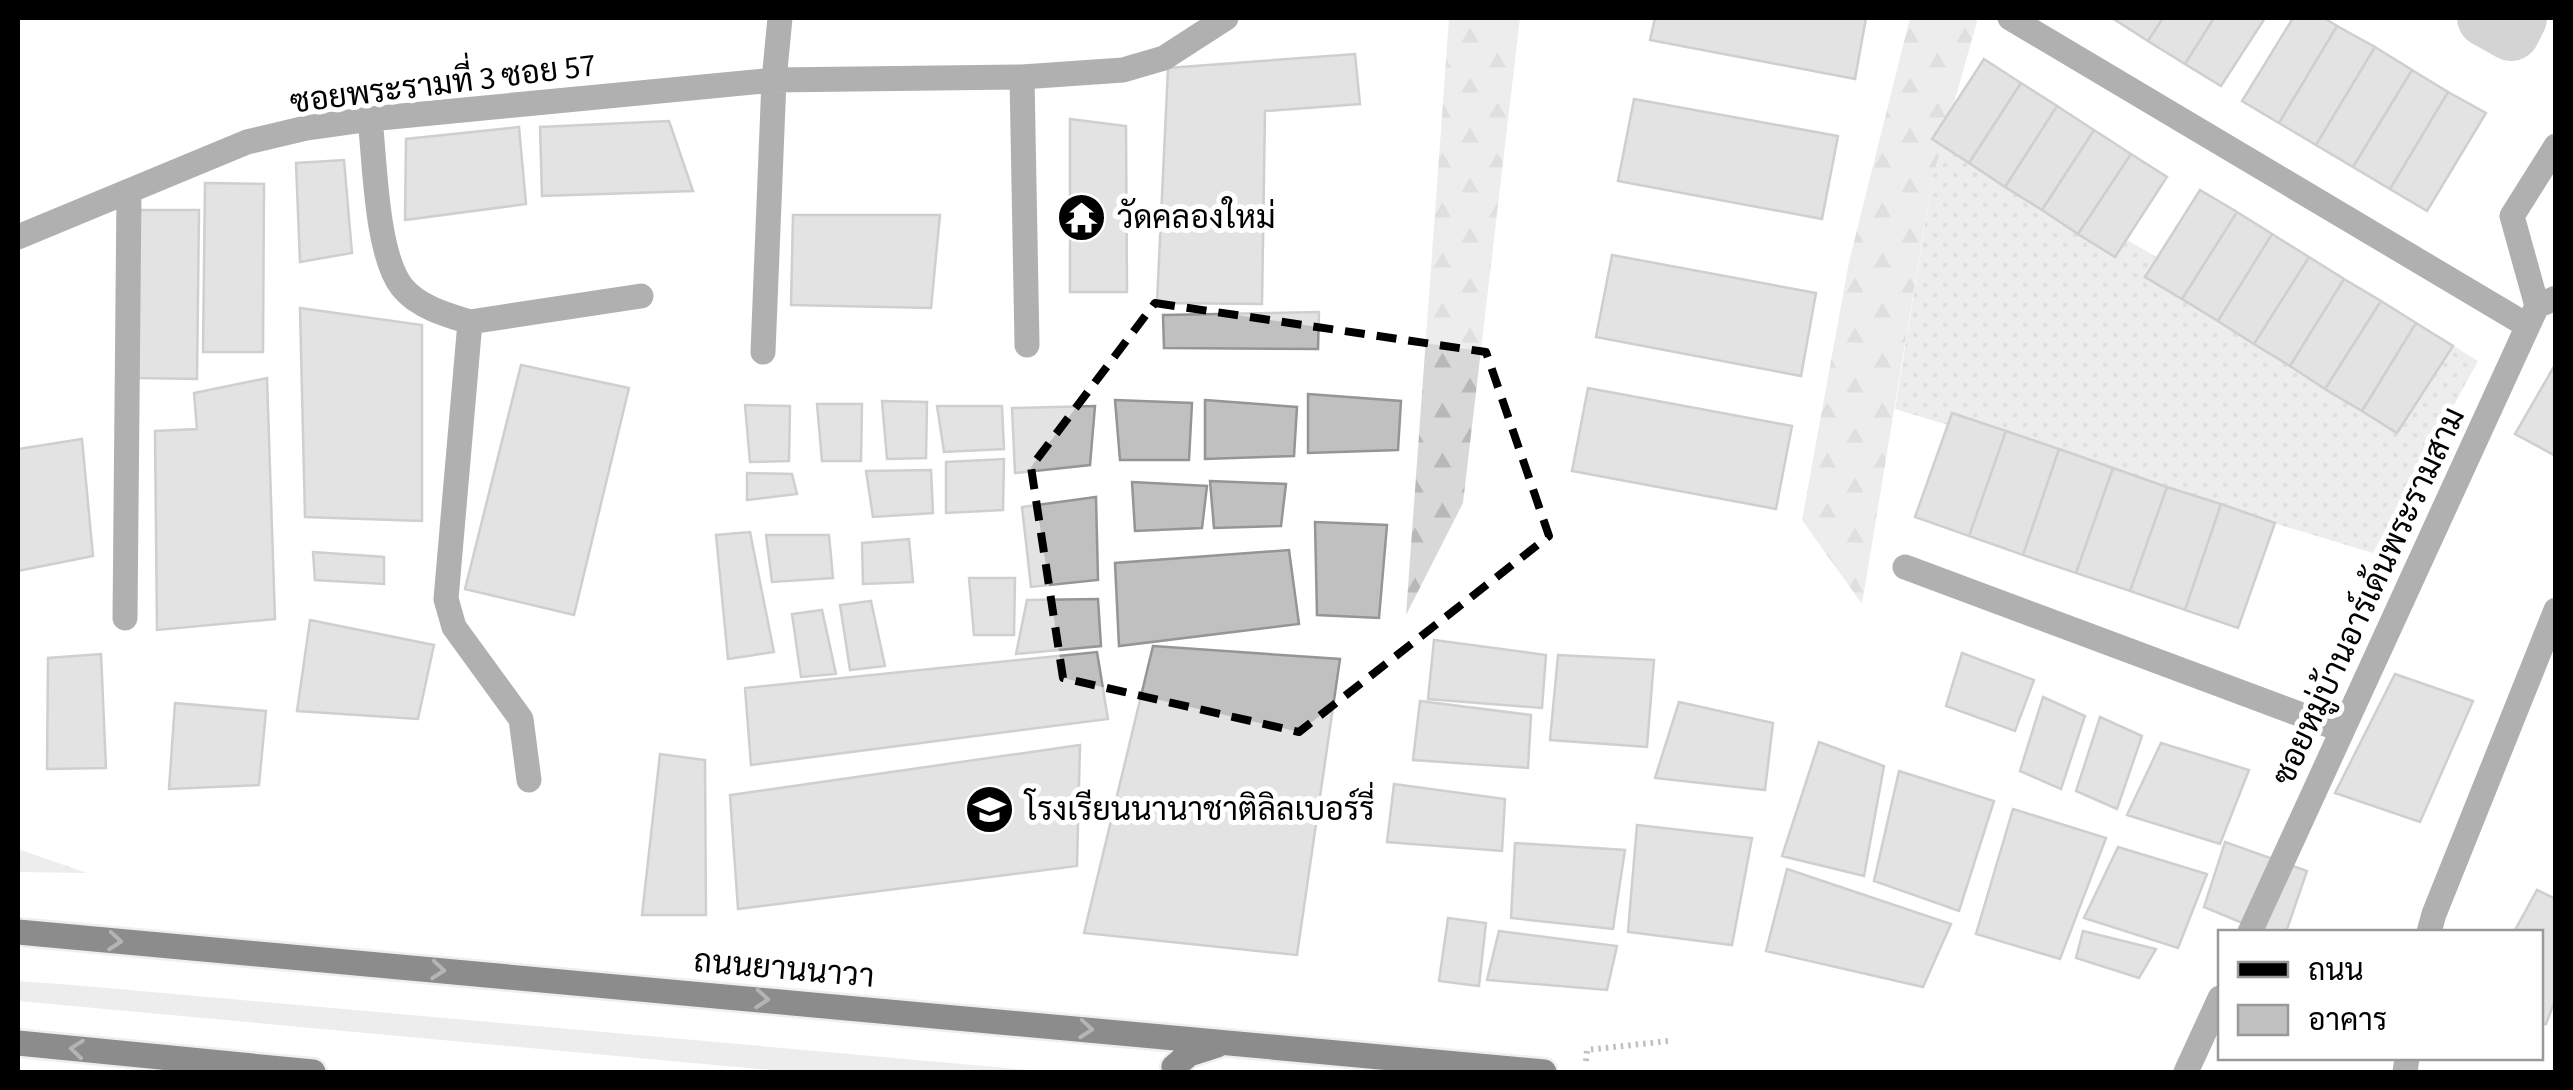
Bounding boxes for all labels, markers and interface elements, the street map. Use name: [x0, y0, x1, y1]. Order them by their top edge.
street label: ซอยพระรามที่ 3 ซอย 57: [287, 36, 599, 126]
temple icon: วัดคลองใหม่: [1056, 191, 1108, 243]
place label: วัดคลองใหม่: [1117, 195, 1276, 241]
street label: ซอยหมู่บ้านอาร์เด้นพระรามสาม: [2261, 400, 2477, 793]
place label: โรงเรียนนานาชาติลิลเบอร์รี่: [1023, 781, 1375, 833]
school or university icon: โรงเรียนนานาชาติลิลเบอร์รี่: [964, 783, 1016, 835]
one-way arrow: [107, 930, 123, 952]
legend: [2218, 930, 2543, 1060]
street label: ถนนยานนาวา: [692, 938, 876, 1000]
text: ถนน: [2308, 949, 2364, 992]
one-way arrow: [431, 959, 447, 981]
one-way arrow: [754, 988, 770, 1009]
text: อาคาร: [2308, 999, 2387, 1042]
one-way arrow: [1078, 1018, 1094, 1040]
one-way arrow: [68, 1038, 84, 1060]

